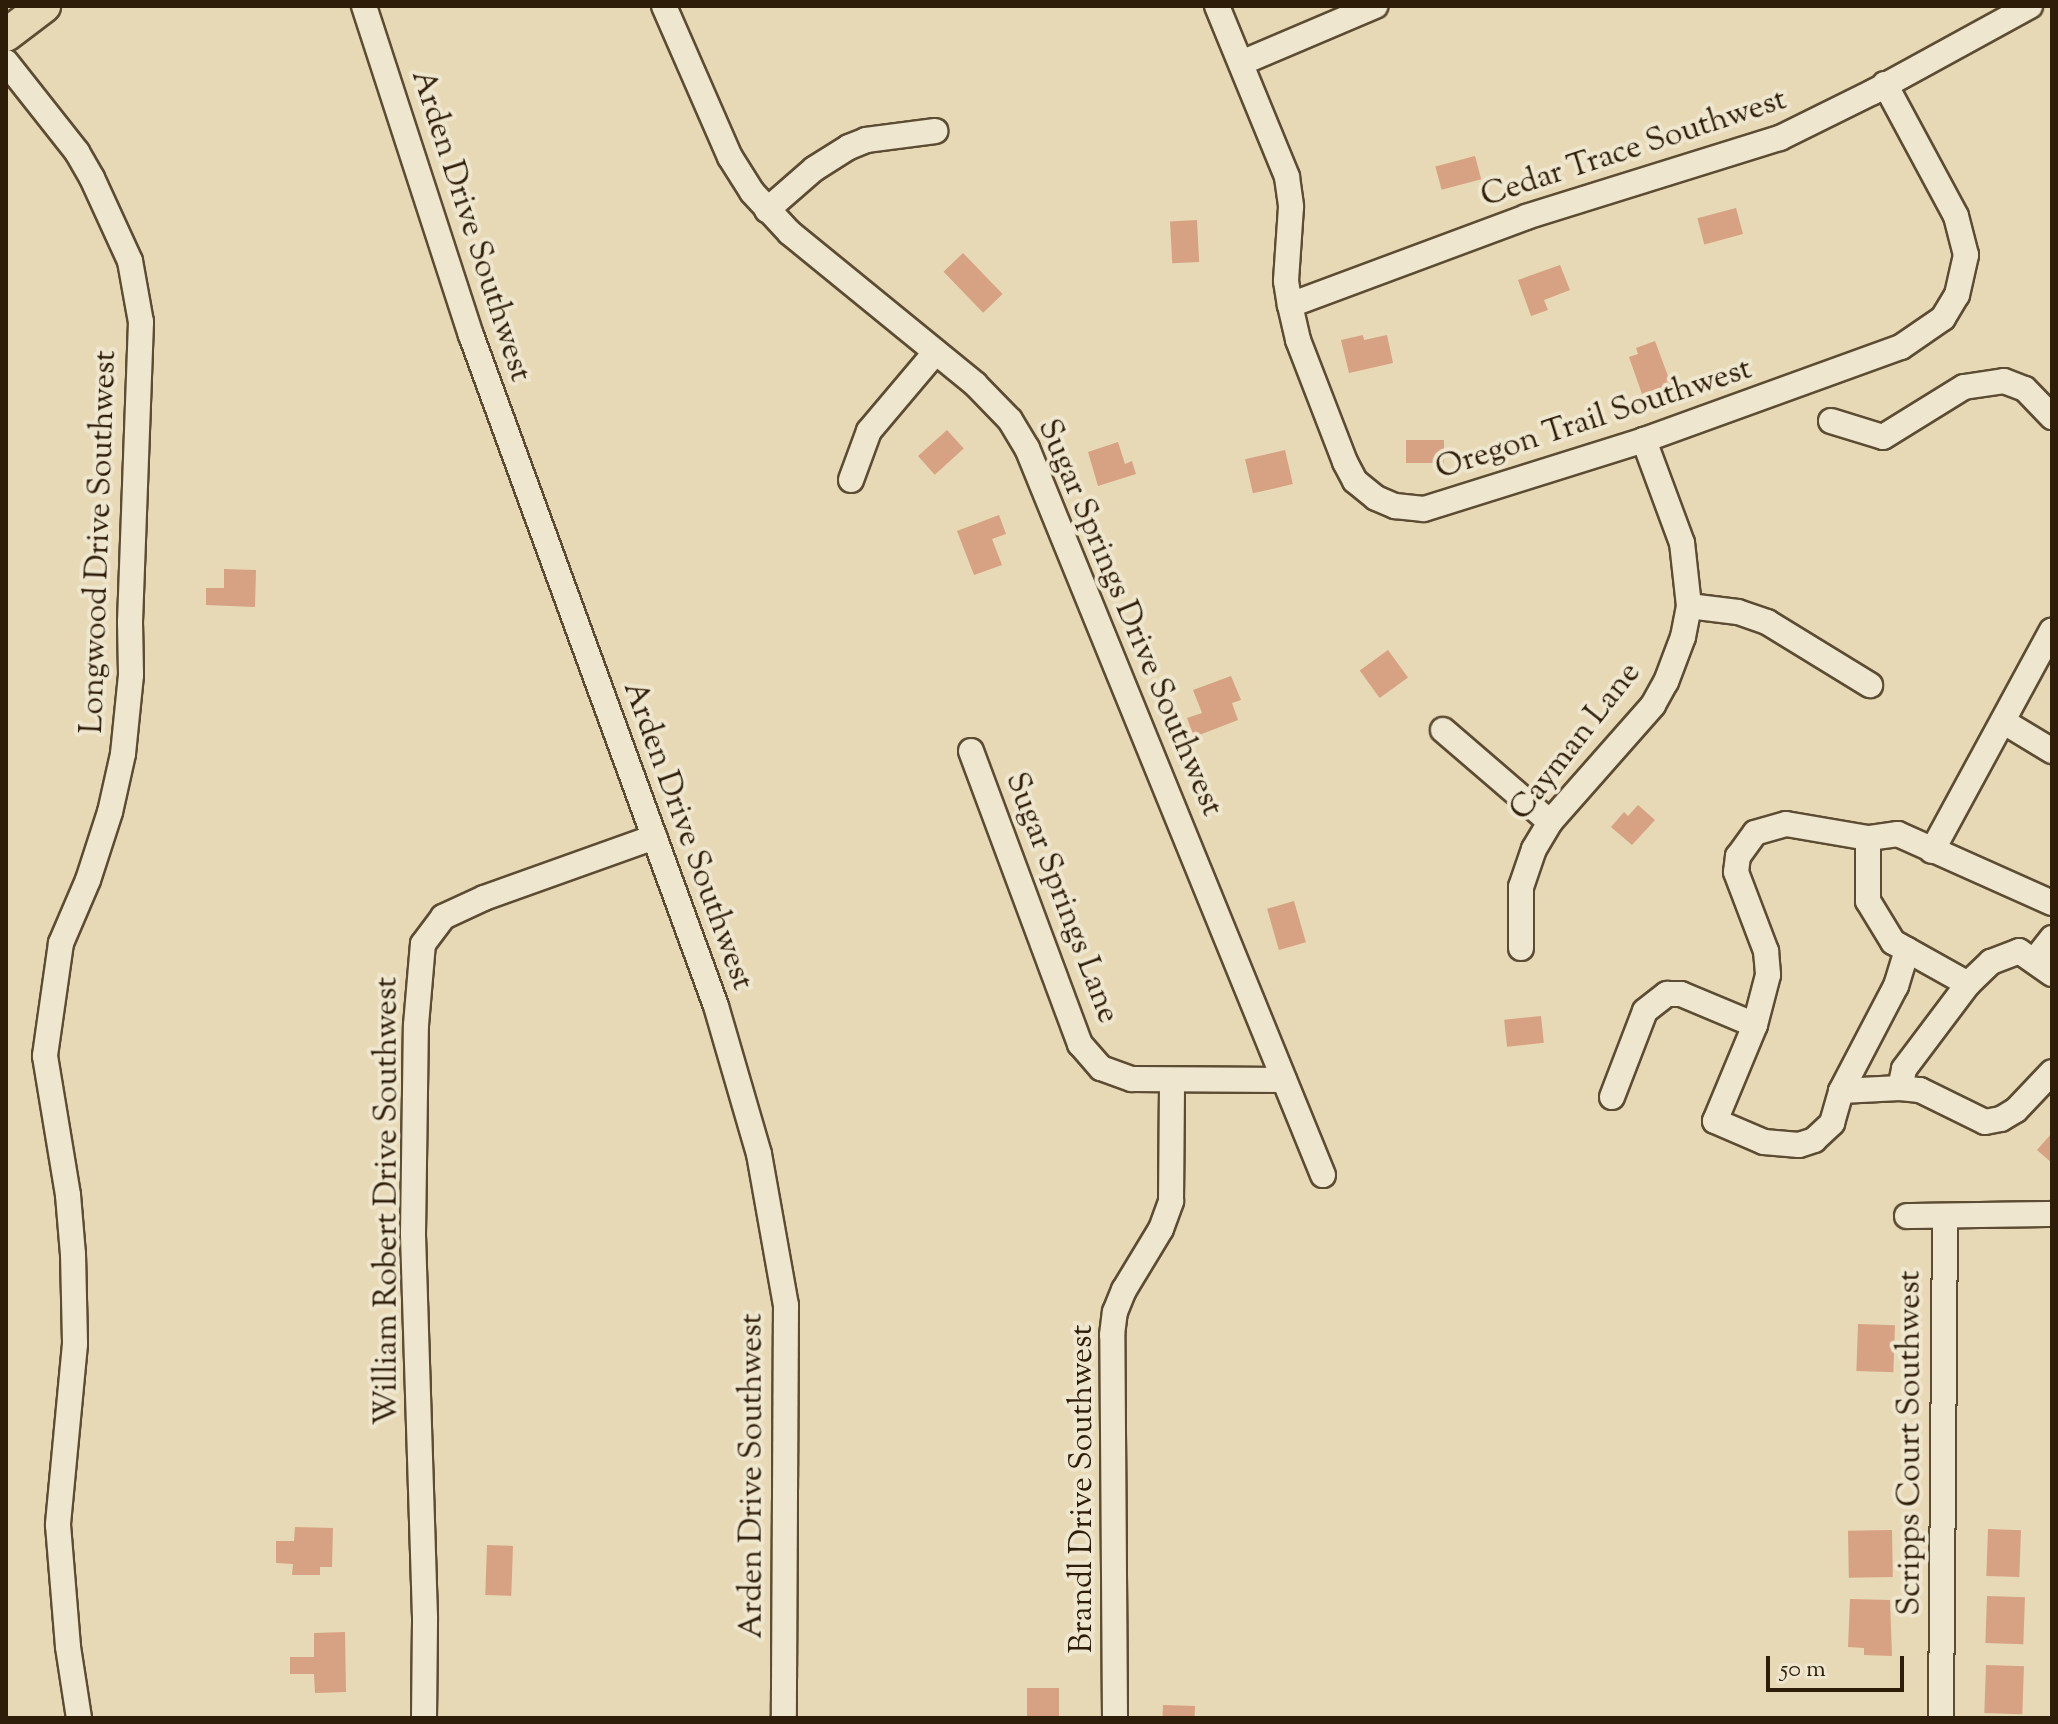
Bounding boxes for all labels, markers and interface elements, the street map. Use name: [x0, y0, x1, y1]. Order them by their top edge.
street label: Arden Drive Southwest: [401, 65, 539, 387]
street label: Cedar Trace Southwest: [1476, 81, 1792, 217]
street label: Longwood Drive Southwest: [74, 350, 126, 734]
street label: Oregon Trail Southwest: [1431, 351, 1757, 489]
street label: Sugar Springs Drive Southwest: [1028, 414, 1230, 822]
street label: Cayman Lane: [1502, 655, 1650, 829]
street label: Arden Drive Southwest: [613, 677, 761, 995]
street label: Sugar Springs Lane: [996, 767, 1126, 1029]
street label: William Robert Drive Southwest: [369, 977, 407, 1425]
street label: Scripps Court Southwest: [1892, 1270, 1930, 1616]
street label: Arden Drive Southwest: [734, 1313, 772, 1639]
street label: Brandl Drive Southwest: [1064, 1325, 1102, 1653]
scale bar: [1770, 1640, 1908, 1690]
text: 50 m: [1780, 1653, 1826, 1687]

